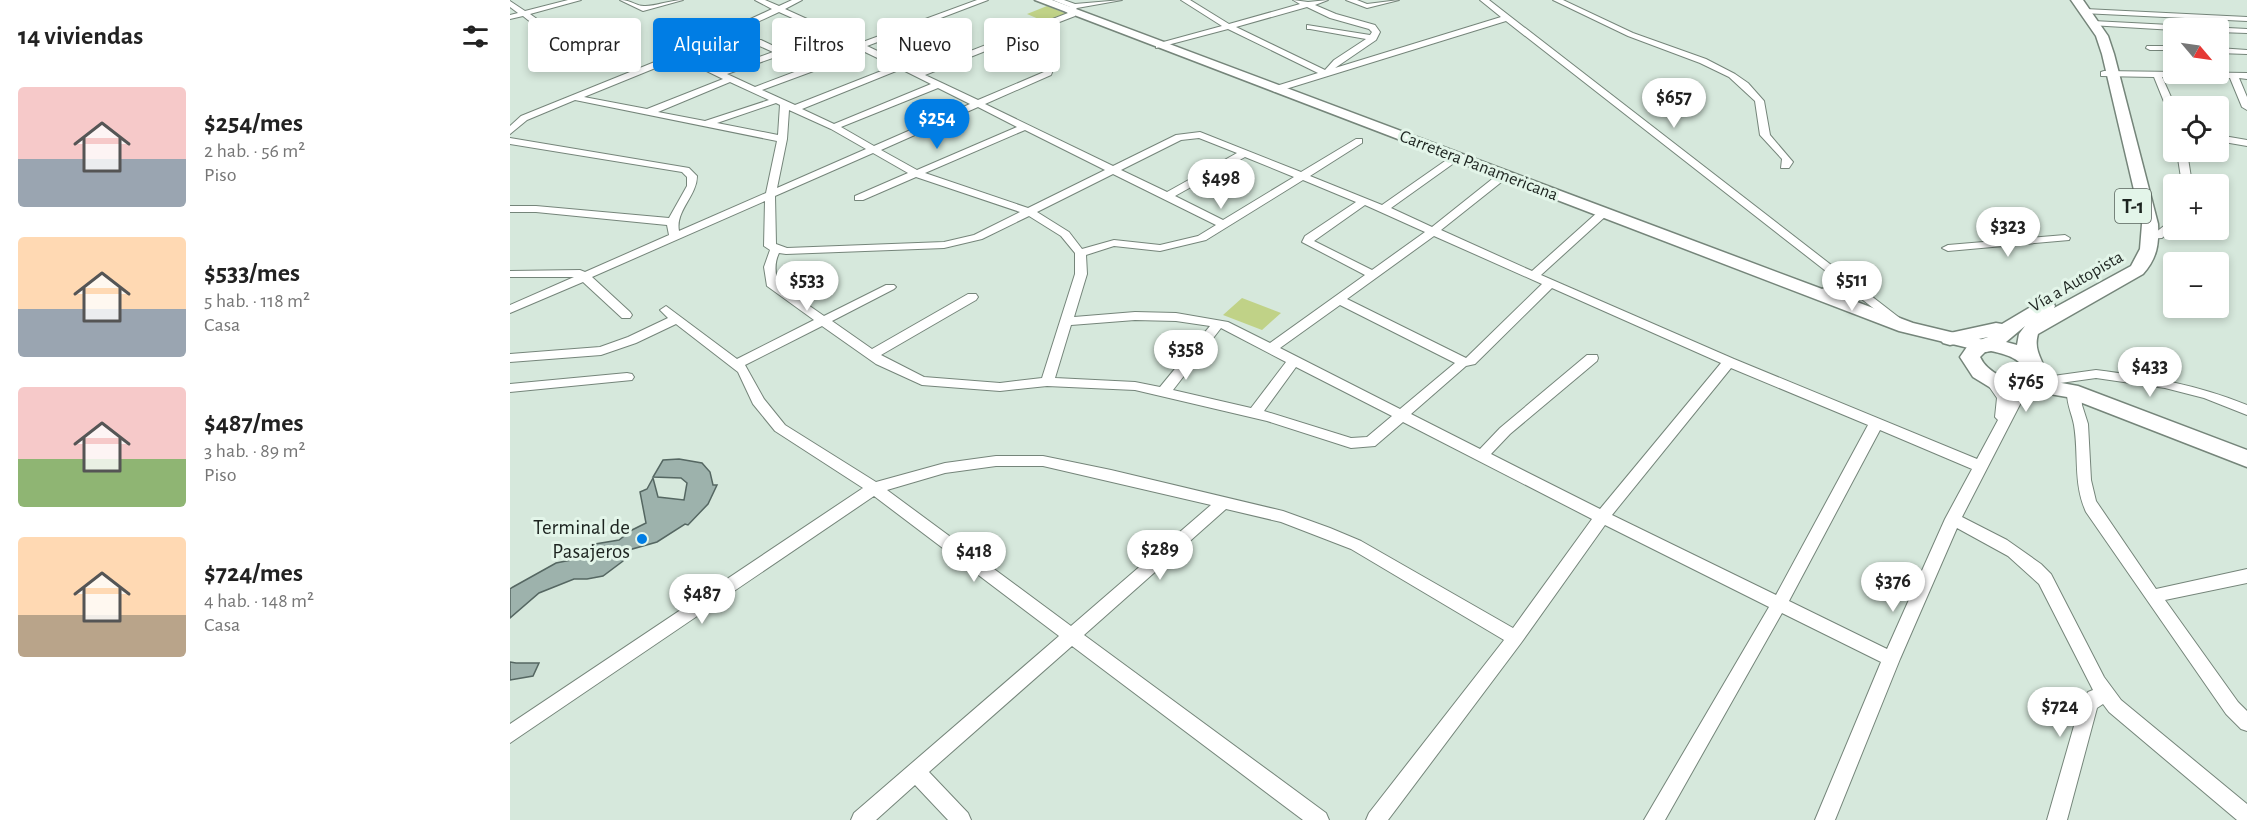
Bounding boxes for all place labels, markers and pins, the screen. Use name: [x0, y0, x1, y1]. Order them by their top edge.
pin: $657: [1638, 78, 1710, 129]
pin: $254: [901, 99, 973, 150]
pin: $498: [1185, 159, 1257, 210]
pin: $323: [1972, 207, 2044, 258]
pin: $533: [771, 261, 843, 312]
pin: $511: [1816, 261, 1888, 312]
pin: $358: [1150, 330, 1222, 381]
pin: $433: [2114, 347, 2186, 398]
pin: $765: [1990, 362, 2062, 413]
place label: Terminal de Pasajeros: [533, 517, 630, 562]
pin: $289: [1124, 530, 1196, 581]
marker: Terminal de Pasajeros: [635, 532, 649, 546]
pin: $418: [938, 532, 1010, 583]
pin: $376: [1857, 562, 1929, 613]
pin: $487: [666, 574, 738, 625]
pin: $724: [2024, 687, 2096, 738]

